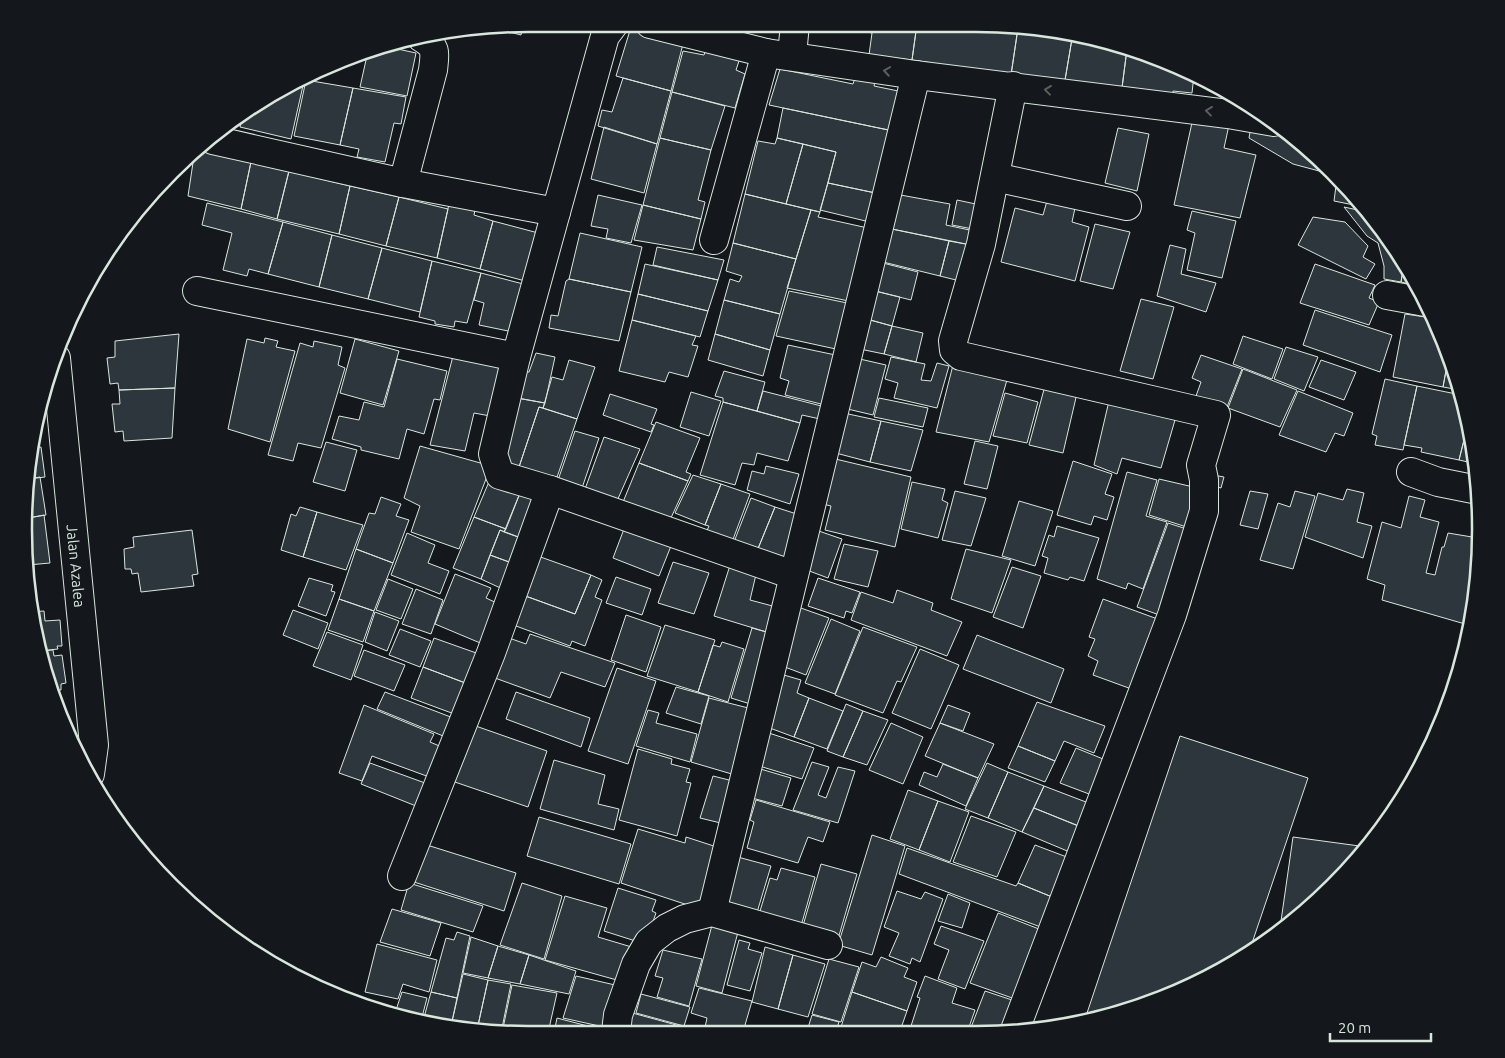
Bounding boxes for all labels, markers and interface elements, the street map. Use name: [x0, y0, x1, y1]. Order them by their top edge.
one-way arrow: [882, 66, 891, 76]
one-way arrow: [1044, 86, 1052, 96]
one-way arrow: [1205, 106, 1213, 117]
street label: Jalan Azalea: [64, 524, 89, 608]
scale bar: [1330, 1010, 1431, 1042]
text: 20 m: [1338, 1019, 1371, 1036]

